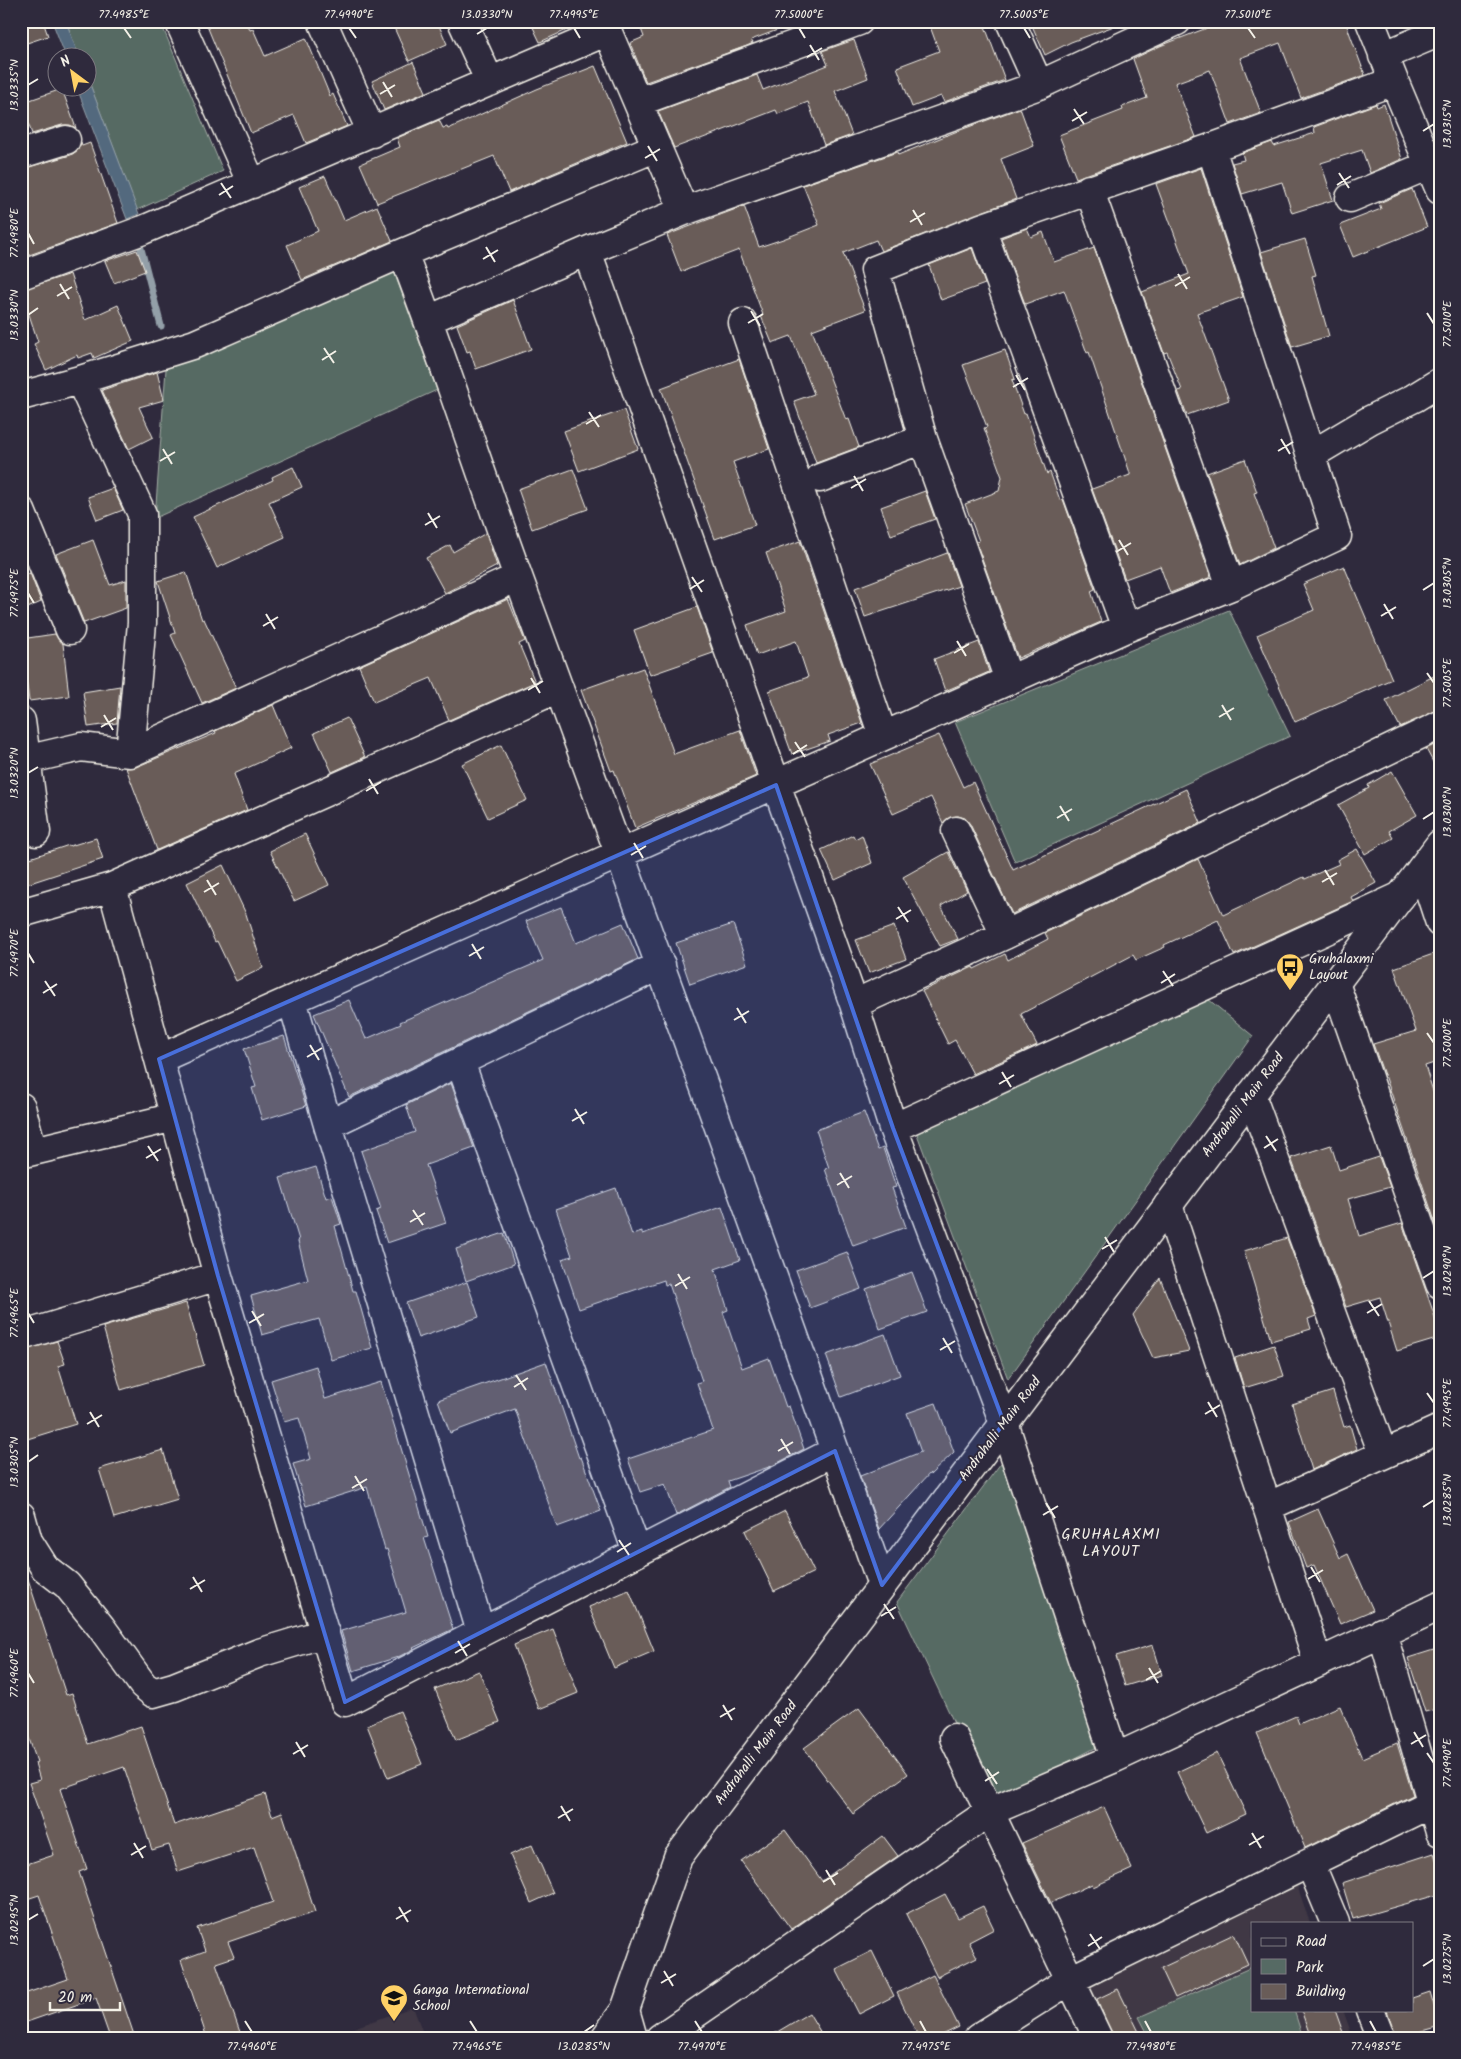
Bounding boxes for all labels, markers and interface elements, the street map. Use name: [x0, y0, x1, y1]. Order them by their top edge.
text: 77.4985°E: [98, 5, 151, 24]
text: 77.4990°E: [324, 5, 375, 24]
text: 13.0330°N: [461, 5, 513, 24]
text: 77.4995°E: [549, 5, 600, 24]
text: 77.5000°E: [774, 5, 825, 24]
text: 77.5005°E: [999, 5, 1050, 24]
text: 77.5010°E: [1224, 5, 1273, 24]
north arrow: [48, 48, 98, 98]
text: N: [56, 50, 75, 73]
text: 13.0335°N: [5, 59, 24, 111]
text: 13.0315°N: [1438, 100, 1457, 148]
text: 77.4980°E: [5, 207, 24, 258]
text: 13.0330°N: [5, 289, 24, 341]
text: 77.5010°E: [1438, 299, 1457, 348]
text: 13.0305°N: [1438, 558, 1457, 608]
text: 77.4975°E: [5, 567, 24, 618]
text: 77.5005°E: [1438, 657, 1457, 708]
text: 13.0320°N: [5, 747, 24, 799]
text: 13.0300°N: [1438, 787, 1457, 837]
text: 77.4970°E: [5, 928, 24, 978]
place label: Gruhalaxmi Layout: [1309, 948, 1374, 986]
bus stop icon: Gruhalaxmi Layout: [1275, 952, 1305, 991]
text: 77.5000°E: [1438, 1017, 1457, 1068]
street label: Andrahalli Main Road: [1196, 1047, 1290, 1162]
text: 13.0290°N: [1438, 1246, 1457, 1296]
text: 77.4965°E: [5, 1287, 24, 1338]
street label: Andrahalli Main Road: [953, 1371, 1047, 1486]
text: 77.4995°E: [1438, 1377, 1457, 1428]
text: 13.0305°N: [5, 1437, 24, 1487]
text: 13.0285°N: [1438, 1474, 1457, 1526]
district label: GRUHALAXMI LAYOUT: [1061, 1523, 1161, 1564]
text: 77.4960°E: [5, 1647, 24, 1698]
street label: Andrahalli Main Road: [709, 1695, 803, 1810]
text: 77.4990°E: [1438, 1737, 1457, 1788]
text: 13.0295°N: [5, 1895, 24, 1945]
legend: [1251, 1922, 1414, 2012]
text: Road: [1296, 1930, 1327, 1954]
text: 13.0275°N: [1438, 1934, 1457, 1984]
text: Park: [1296, 1956, 1324, 1980]
scale bar: [50, 1979, 120, 2011]
place label: Ganga International School: [413, 1979, 530, 2017]
text: Building: [1296, 1980, 1346, 2004]
school or university icon: Ganga International School: [379, 1983, 409, 2022]
text: 20 m: [58, 1986, 92, 2010]
text: 77.4960°E: [227, 2037, 278, 2056]
text: 77.4965°E: [452, 2037, 503, 2056]
text: 13.0285°N: [558, 2037, 610, 2056]
text: 77.4970°E: [678, 2037, 727, 2056]
text: 77.4975°E: [901, 2037, 952, 2056]
text: 77.4980°E: [1126, 2037, 1177, 2056]
text: 77.4985°E: [1350, 2037, 1403, 2056]

